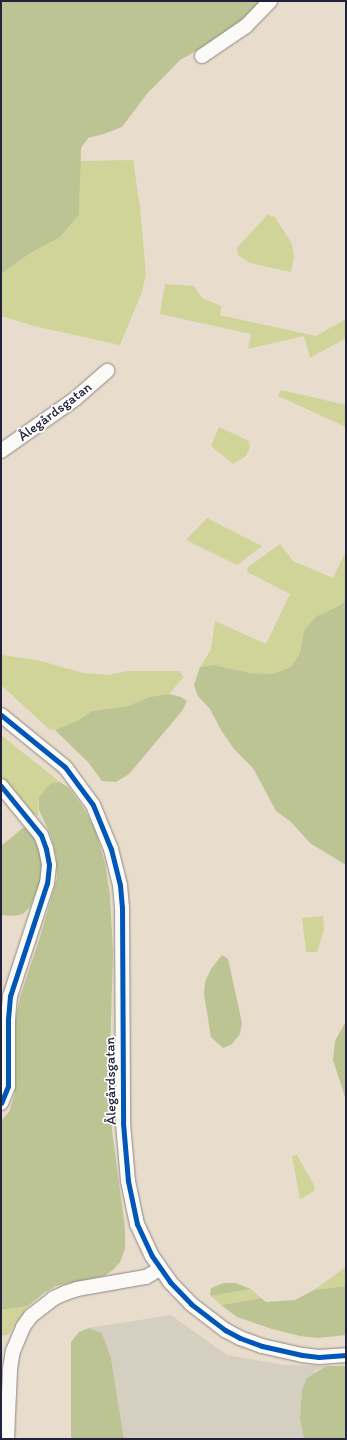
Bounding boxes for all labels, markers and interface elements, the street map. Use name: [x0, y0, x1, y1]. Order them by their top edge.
street label: Ålegårdsgatan: [15, 379, 95, 445]
street label: Ålegårdsgatan: [102, 1037, 120, 1125]

